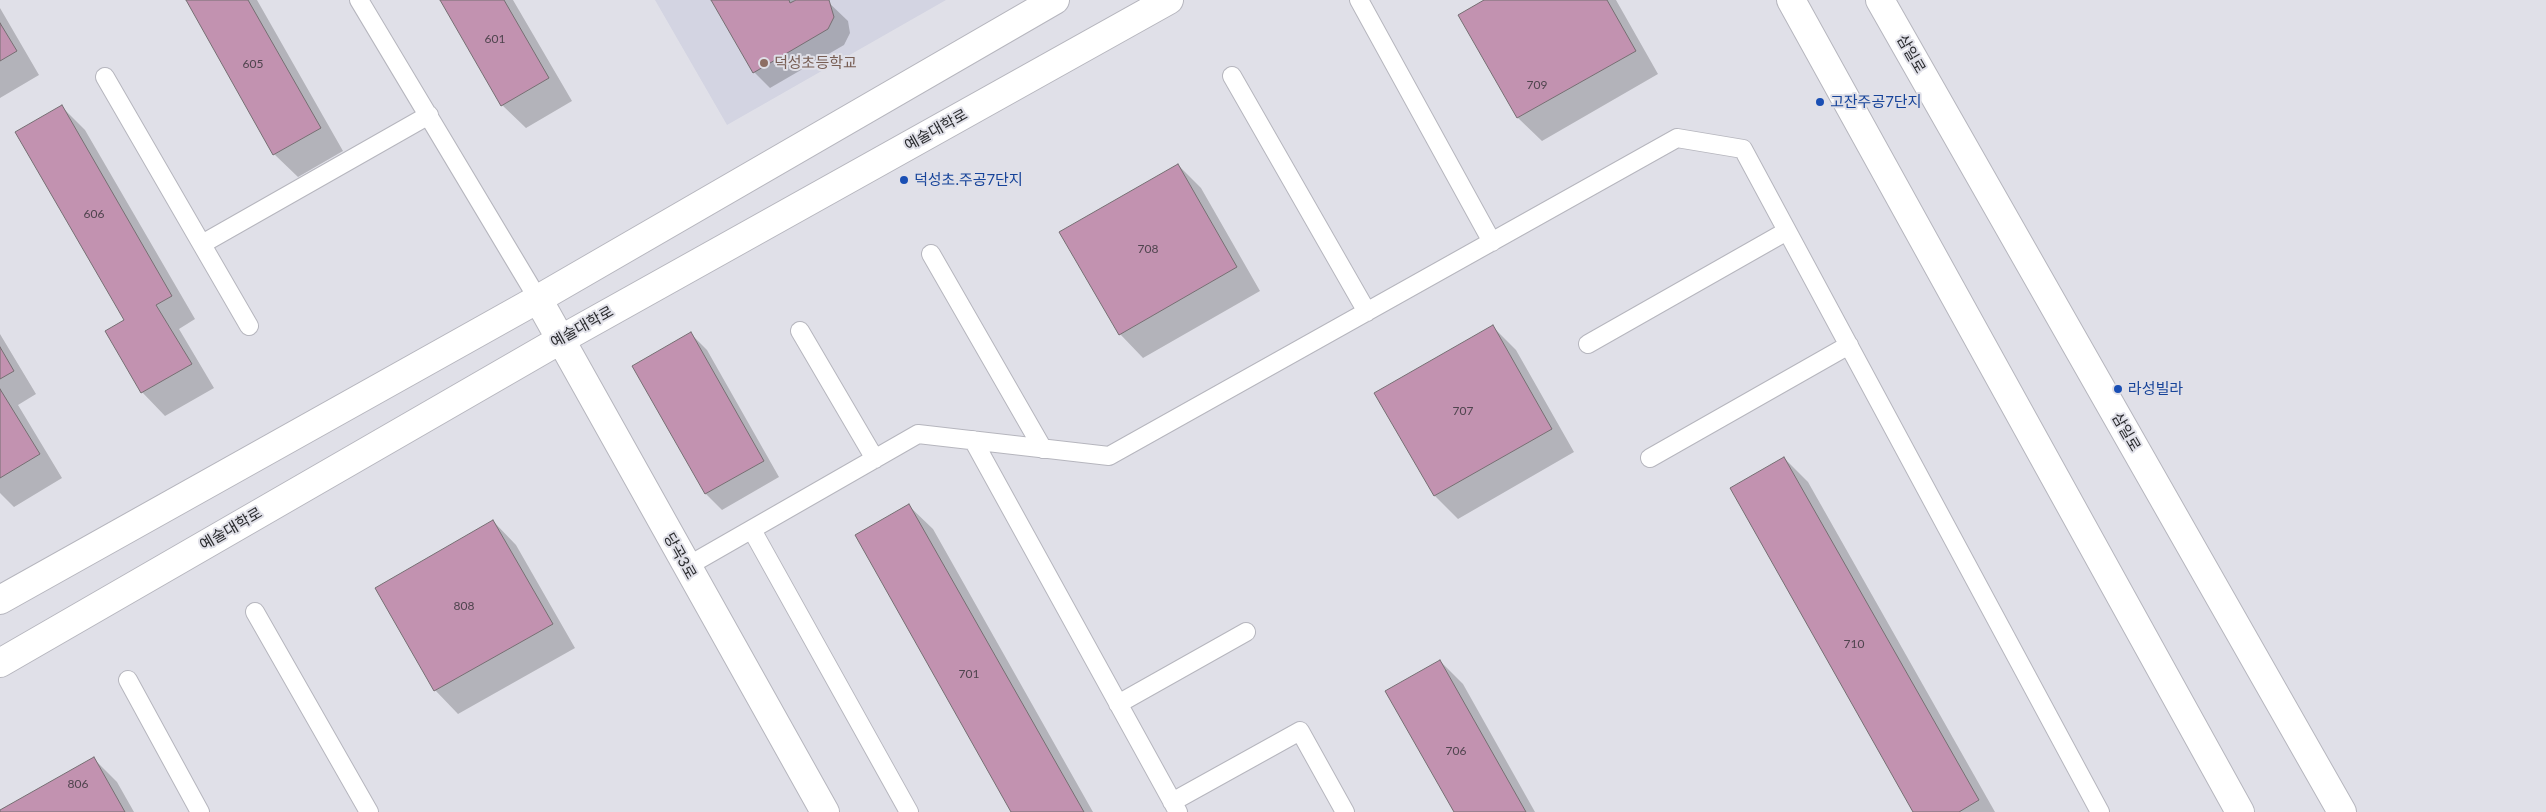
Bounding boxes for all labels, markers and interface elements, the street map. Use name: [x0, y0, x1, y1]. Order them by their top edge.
house number: 601: [485, 32, 505, 46]
street label: 삼일로: [1893, 32, 1929, 76]
place label: 덕성초등학교: [774, 54, 857, 72]
house number: 605: [243, 57, 263, 71]
marker: 덕성초등학교: [758, 57, 770, 69]
house number: 709: [1527, 78, 1547, 92]
place label: 고잔주공7단지: [1830, 93, 1921, 111]
marker: 고잔주공7단지: [1814, 96, 1826, 108]
street label: 예술대학로: [901, 105, 971, 155]
place label: 덕성초.주공7단지: [914, 171, 1023, 189]
marker: 덕성초.주공7단지: [898, 174, 910, 186]
house number: 606: [84, 207, 104, 221]
house number: 708: [1138, 242, 1158, 256]
street label: 예술대학로: [547, 302, 617, 352]
place label: 라성빌라: [2128, 380, 2183, 398]
marker: 라성빌라: [2112, 383, 2124, 395]
house number: 707: [1453, 404, 1473, 418]
street label: 삼일로: [2108, 410, 2144, 454]
street label: 예술대학로: [197, 504, 265, 554]
street label: 당곡3로: [660, 530, 700, 582]
house number: 808: [454, 599, 474, 613]
house number: 710: [1844, 637, 1864, 651]
house number: 701: [959, 667, 979, 681]
house number: 706: [1446, 744, 1466, 758]
house number: 806: [68, 777, 88, 791]

